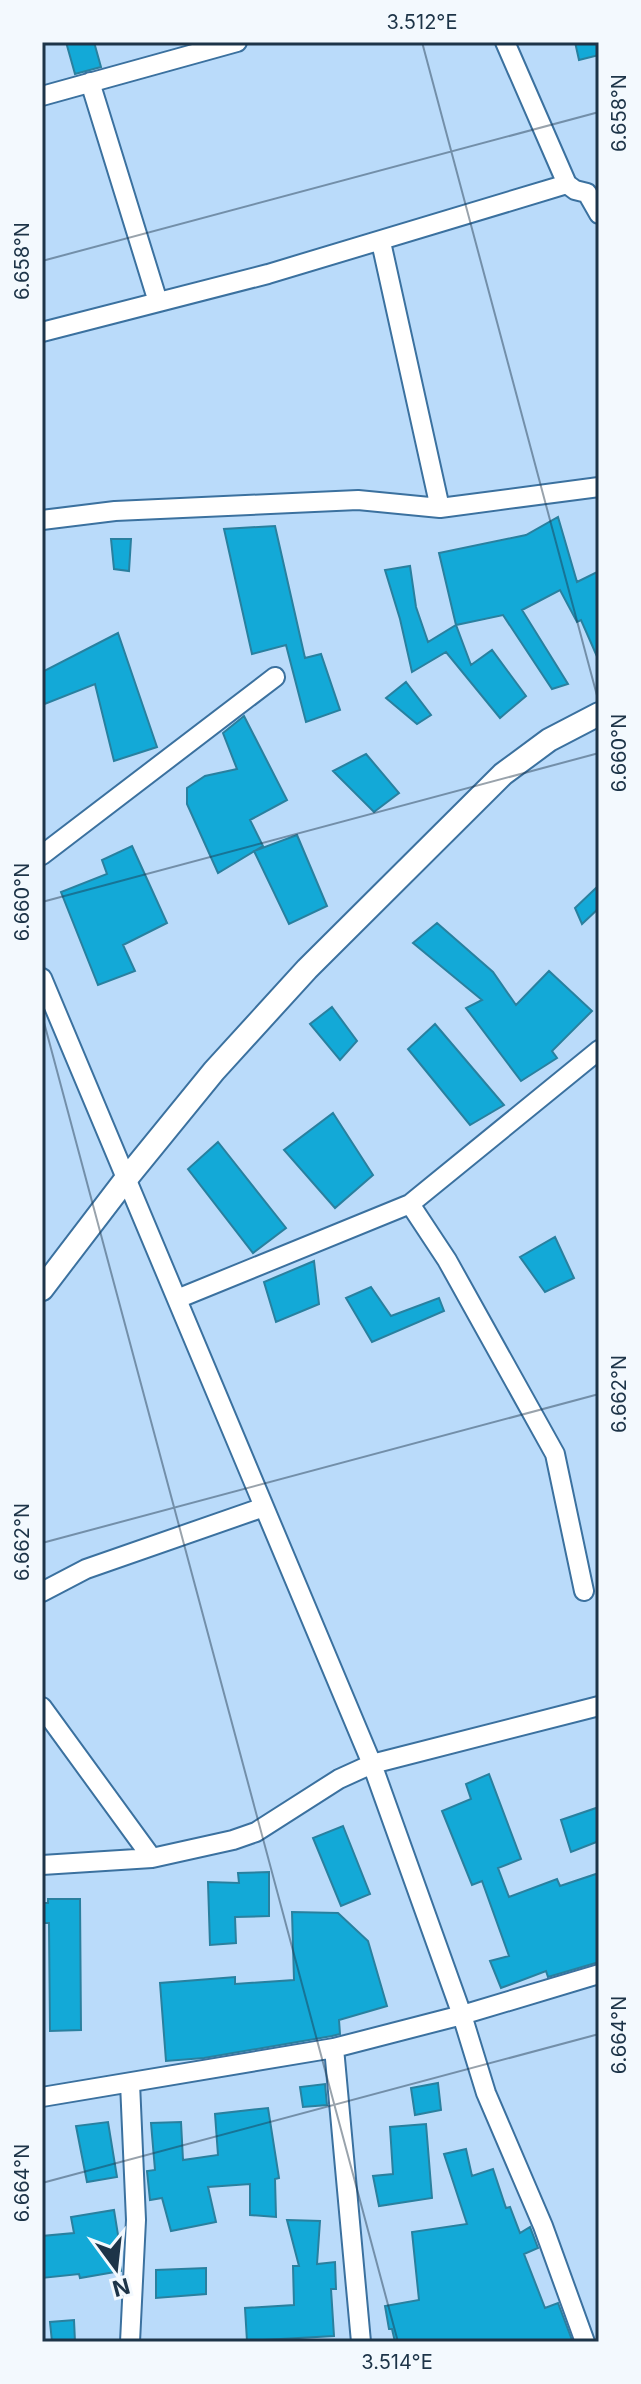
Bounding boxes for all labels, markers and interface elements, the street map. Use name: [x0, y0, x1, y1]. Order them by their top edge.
text: 3.512°E: [386, 10, 458, 34]
text: 6.658°N: [607, 74, 631, 152]
text: 6.658°N: [10, 222, 34, 300]
text: 6.660°N: [607, 714, 631, 792]
text: 6.660°N: [10, 863, 34, 941]
text: 6.662°N: [607, 1355, 631, 1433]
text: 6.662°N: [10, 1503, 34, 1581]
text: 6.664°N: [607, 1996, 631, 2074]
text: 6.664°N: [10, 2144, 34, 2222]
north arrow: [76, 2228, 156, 2308]
text: N: [110, 2273, 133, 2302]
text: 3.514°E: [361, 2350, 433, 2374]

